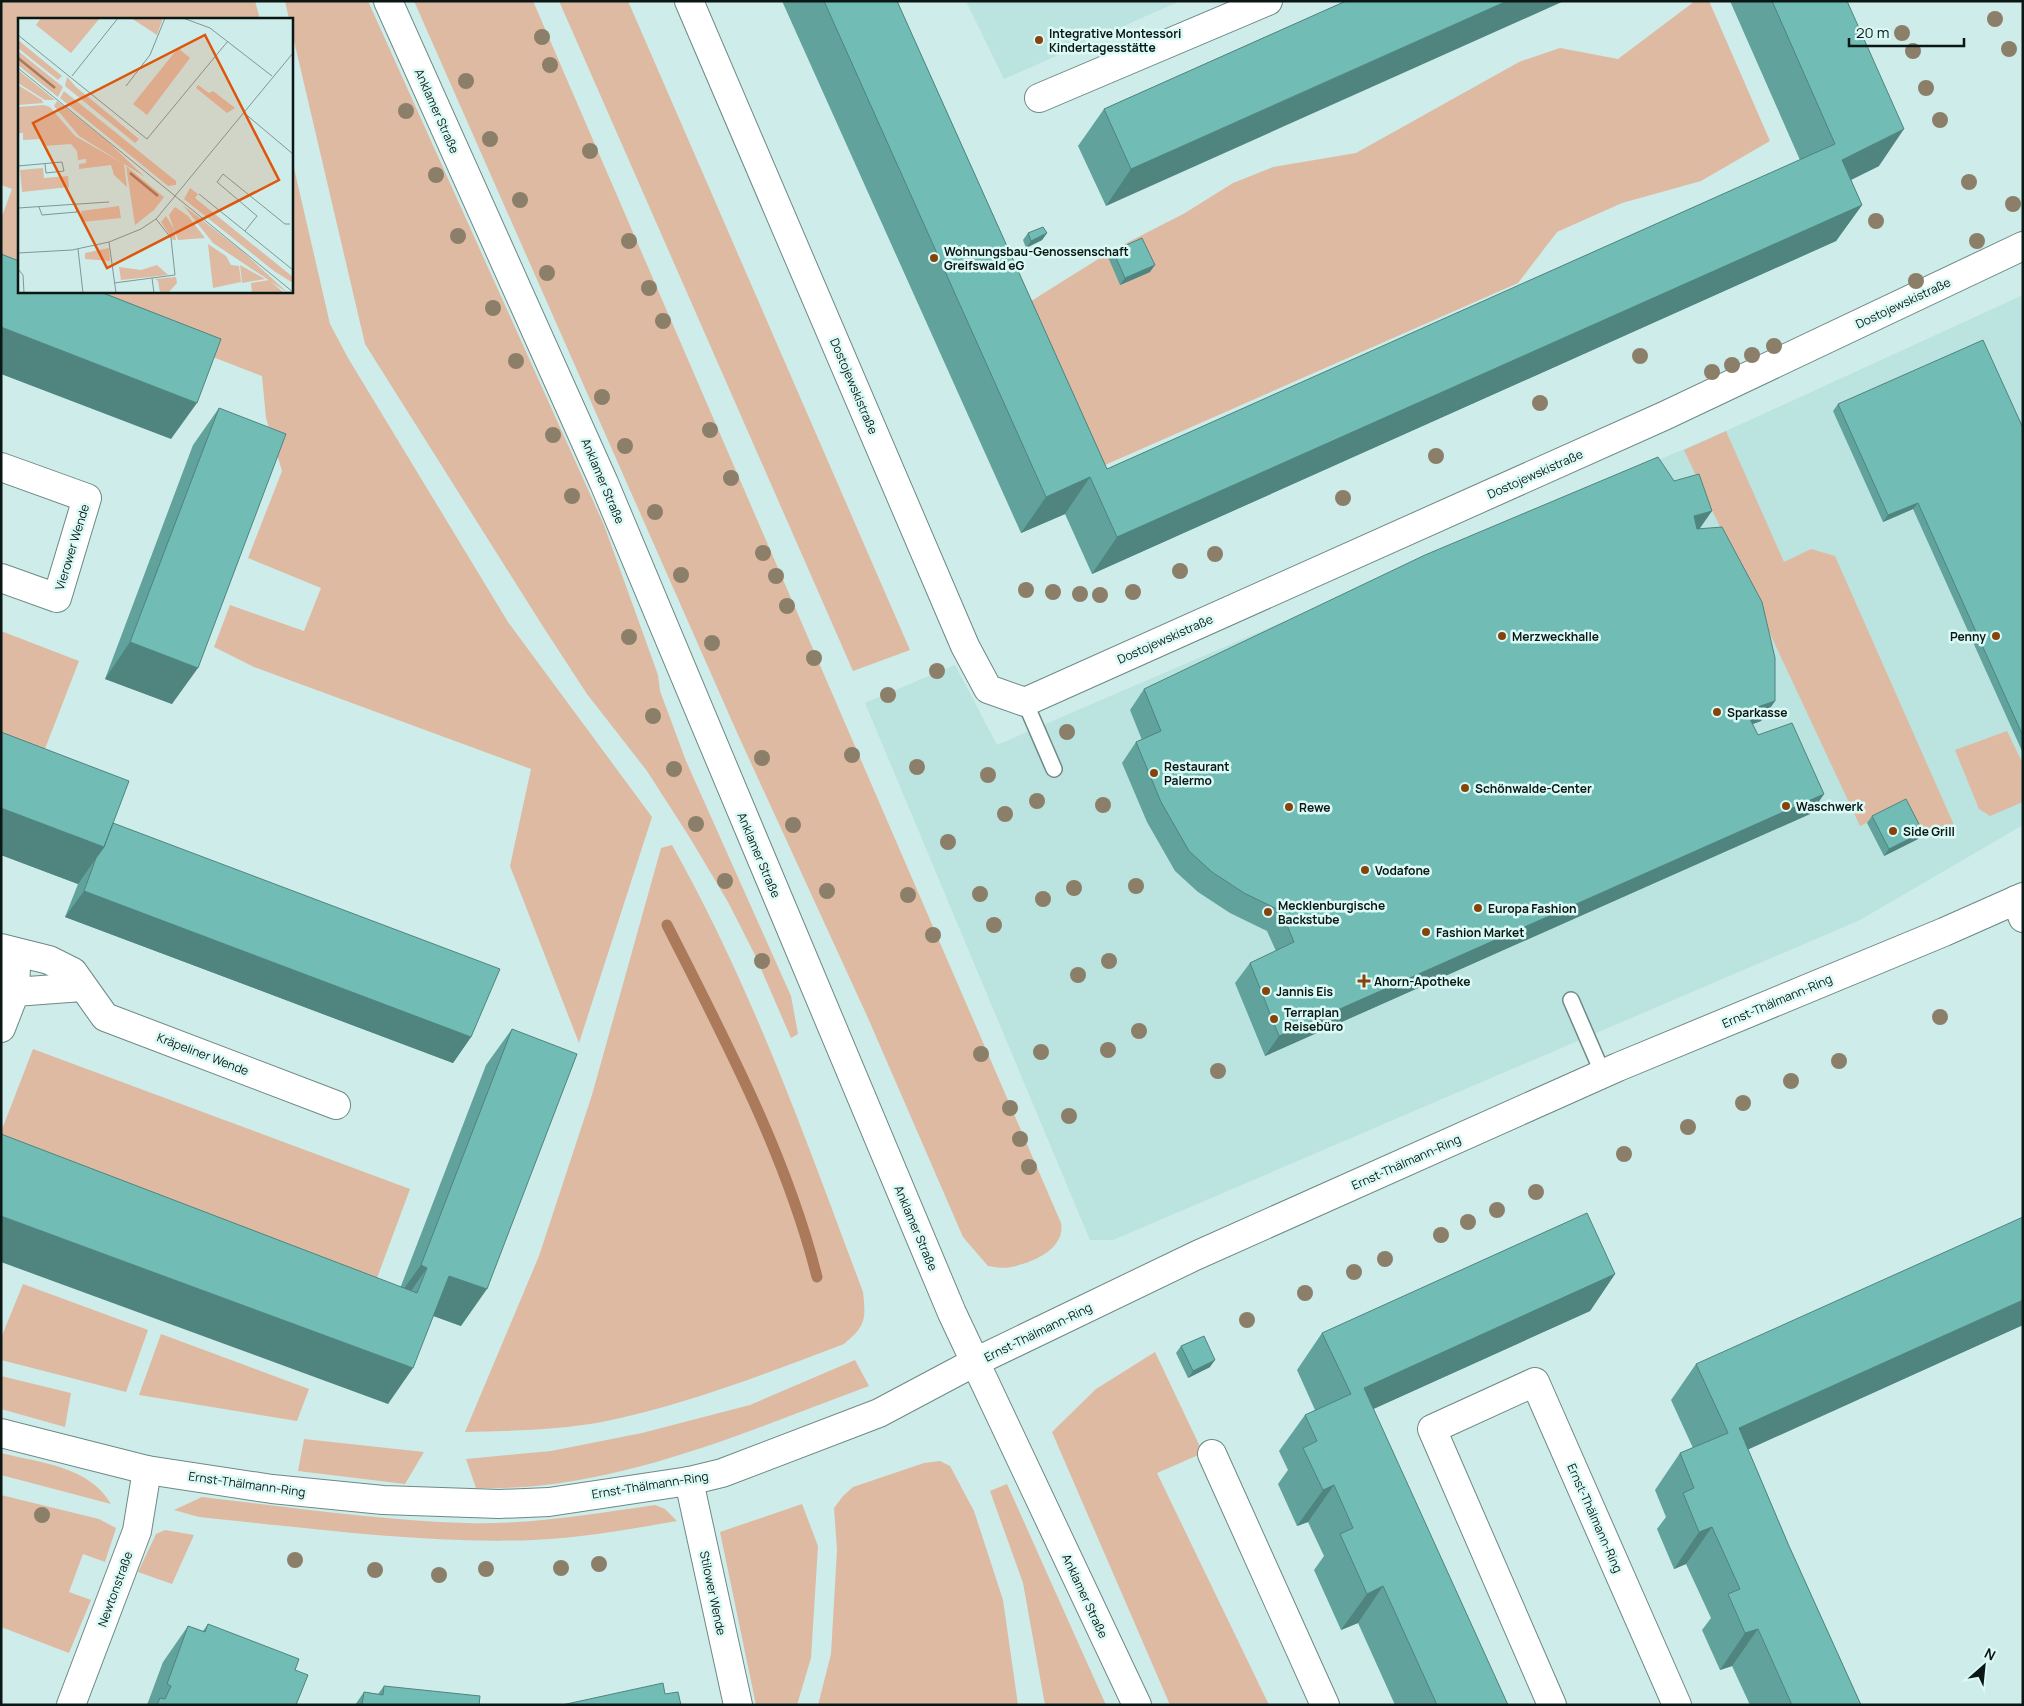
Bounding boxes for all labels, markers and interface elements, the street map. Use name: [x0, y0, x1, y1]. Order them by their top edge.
scale bar: [1849, 15, 1964, 47]
inset map: [18, 18, 292, 292]
text: 20 m: [1856, 22, 1889, 43]
place label: Integrative Montessori Kindertagesstätte: [1049, 25, 1181, 56]
marker: Integrative Montessori Kindertagesstätte: [1033, 34, 1045, 46]
street label: Anklamer Straße: [411, 66, 463, 156]
place label: Wohnungsbau-Genossenschaft Greifswald eG: [944, 243, 1129, 274]
marker: Wohnungsbau-Genossenschaft Greifswald eG: [928, 252, 940, 264]
street label: Dostojewskistraße: [1853, 274, 1953, 332]
street label: Dostojewskistraße: [826, 335, 882, 437]
street label: Anklamer Straße: [577, 436, 629, 526]
street label: Dostojewskistraße: [1485, 445, 1585, 503]
street label: Vierower Wende: [51, 502, 93, 592]
street label: Dostojewskistraße: [1115, 610, 1215, 668]
place label: Merzweckhalle: [1512, 628, 1599, 645]
place label: Penny: [1950, 628, 1986, 645]
marker: Merzweckhalle: [1496, 630, 1508, 642]
marker: Penny: [1990, 630, 2002, 642]
place label: Sparkasse: [1727, 704, 1788, 721]
marker: Sparkasse: [1711, 706, 1723, 718]
place label: Restaurant Palermo: [1164, 758, 1230, 789]
marker: Restaurant Palermo: [1148, 767, 1160, 779]
place label: Schönwalde-Center: [1475, 780, 1592, 797]
marker: Schönwalde-Center: [1459, 782, 1471, 794]
place label: Waschwerk: [1796, 798, 1863, 815]
place label: Rewe: [1299, 799, 1331, 816]
marker: Waschwerk: [1780, 800, 1792, 812]
marker: Rewe: [1283, 801, 1295, 813]
street label: Anklamer Straße: [733, 810, 785, 900]
place label: Side Grill: [1903, 823, 1955, 840]
marker: Side Grill: [1887, 825, 1899, 837]
place label: Vodafone: [1375, 862, 1430, 879]
marker: Vodafone: [1359, 864, 1371, 876]
place label: Mecklenburgische Backstube: [1278, 897, 1385, 928]
place label: Europa Fashion: [1488, 900, 1577, 917]
marker: Europa Fashion: [1472, 902, 1484, 914]
marker: Mecklenburgische Backstube: [1262, 906, 1274, 918]
place label: Fashion Market: [1436, 924, 1524, 941]
marker: Fashion Market: [1420, 926, 1432, 938]
street label: Ernst-Thälmann-Ring: [1719, 970, 1835, 1032]
place label: Ahorn-Apotheke: [1374, 973, 1470, 990]
marker: Ahorn-Apotheke: [1358, 975, 1370, 987]
place label: Jannis Eis: [1276, 983, 1334, 1000]
marker: Jannis Eis: [1260, 985, 1272, 997]
place label: Terraplan Reisebüro: [1284, 1004, 1343, 1035]
marker: Terraplan Reisebüro: [1268, 1013, 1280, 1025]
street label: Kräpeliner Wende: [155, 1029, 251, 1079]
street label: Ernst-Thälmann-Ring: [1349, 1130, 1463, 1194]
street label: Anklamer Straße: [890, 1183, 942, 1273]
street label: Ernst-Thälmann-Ring: [981, 1298, 1095, 1366]
street label: Ernst-Thälmann-Ring: [1563, 1461, 1627, 1575]
street label: Ernst-Thälmann-Ring: [187, 1467, 307, 1501]
street label: Ernst-Thälmann-Ring: [590, 1467, 710, 1503]
street label: Newtonstraße: [93, 1549, 137, 1629]
street label: Stilower Wende: [696, 1549, 730, 1637]
street label: Anklamer Straße: [1058, 1551, 1112, 1641]
north arrow: [1959, 1641, 2009, 1691]
text: N: [1981, 1643, 1999, 1665]

